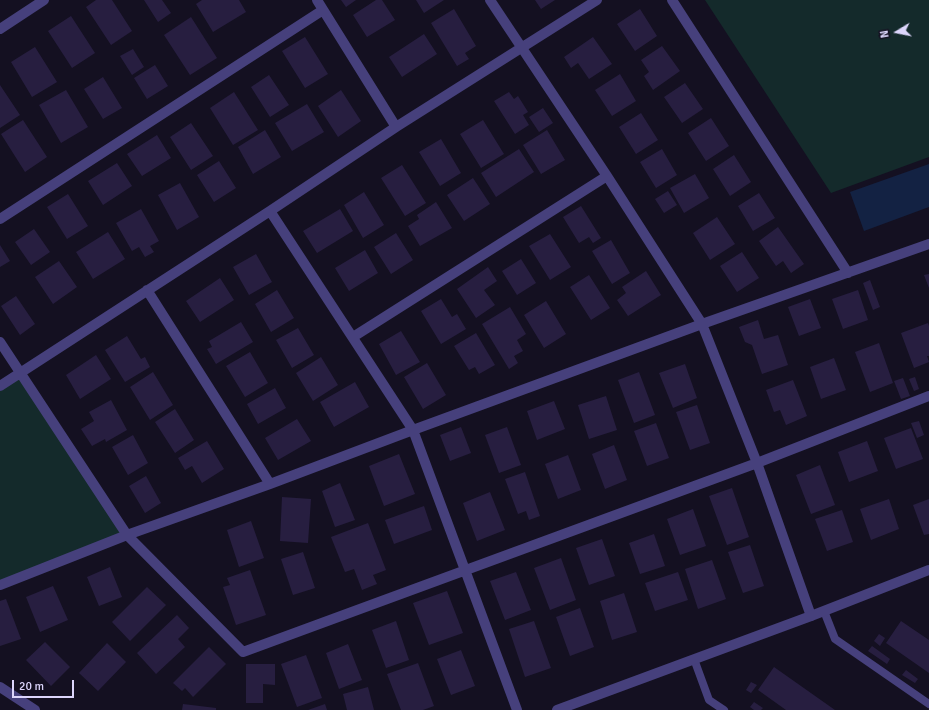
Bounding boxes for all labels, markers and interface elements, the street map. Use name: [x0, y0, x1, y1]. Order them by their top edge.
north arrow: [877, 12, 917, 52]
text: N: [878, 29, 892, 39]
scale bar: [14, 672, 76, 698]
text: 20 m: [19, 679, 44, 694]

